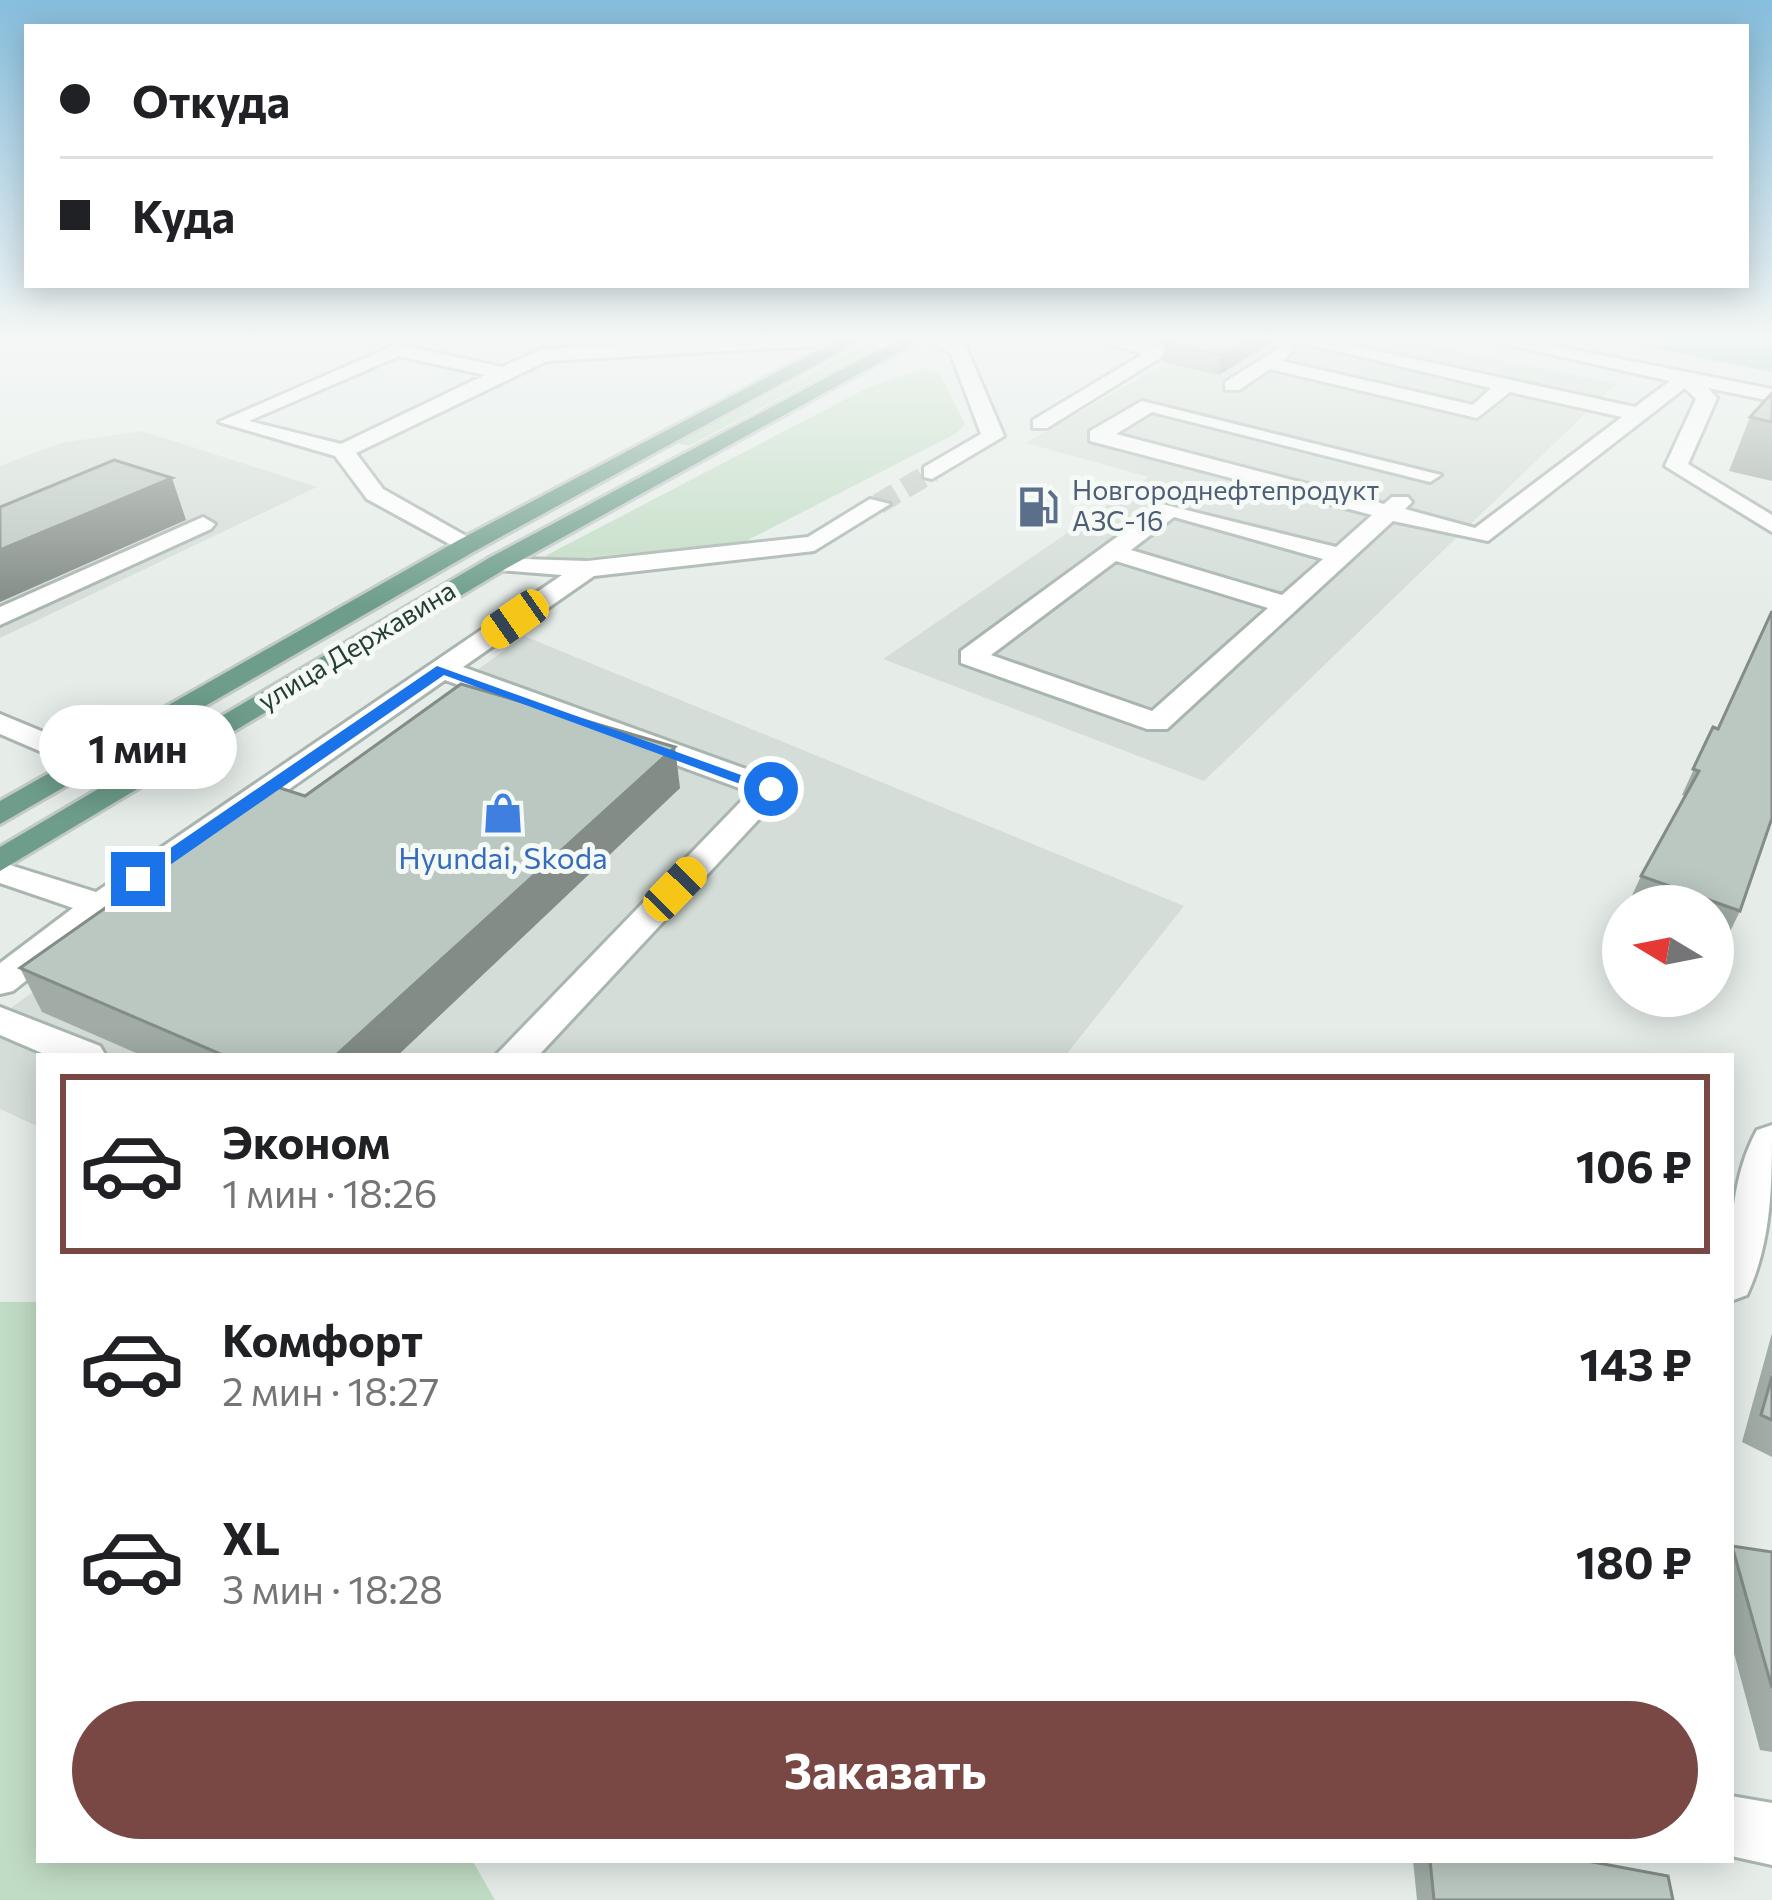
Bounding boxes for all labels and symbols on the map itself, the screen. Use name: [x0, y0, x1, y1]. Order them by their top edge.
place label: Новгороднефтепродукт АЗС-16: [1072, 473, 1380, 537]
fuel station icon: Новгороднефтепродукт АЗС-16: [1015, 484, 1061, 530]
street label: улица Державина: [252, 573, 461, 717]
car: [475, 584, 555, 654]
callout: 1 мин: [39, 705, 237, 789]
route start: [744, 762, 798, 816]
shop icon: Hyundai, Skoda: [480, 790, 526, 836]
place label: Hyundai, Skoda: [398, 838, 608, 875]
car: [637, 851, 713, 927]
route end: [111, 852, 165, 906]
north arrow: [1602, 885, 1734, 1017]

